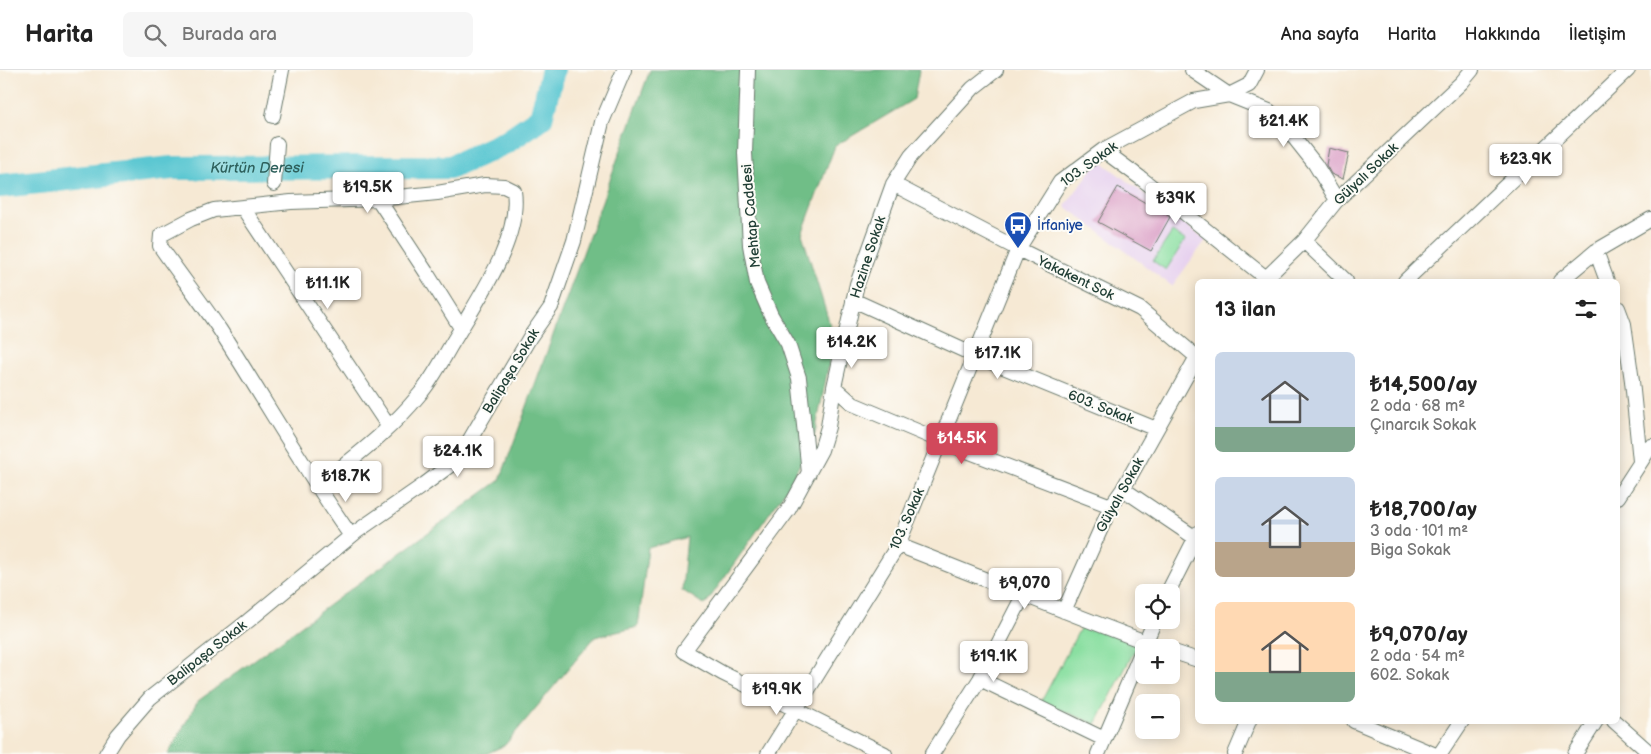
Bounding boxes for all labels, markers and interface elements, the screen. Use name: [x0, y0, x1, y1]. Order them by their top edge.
search box: [123, 12, 473, 57]
text: Harita: [25, 20, 93, 49]
icon: search: [141, 21, 169, 49]
text: Burada ara: [181, 23, 277, 46]
text: Ana sayfa: [1281, 24, 1359, 45]
text: Harita: [1387, 24, 1436, 45]
text: Hakkında: [1464, 24, 1540, 45]
text: İletişim: [1568, 24, 1626, 45]
pin: ₺21.4K: [1243, 106, 1325, 148]
text: ₺21.4K: [1260, 112, 1308, 131]
street label: 103. Sokak: [1057, 138, 1121, 190]
street label: Gülyalı Sokak: [1330, 139, 1402, 209]
pin: ₺23.9K: [1485, 144, 1567, 186]
text: ₺23.9K: [1500, 150, 1552, 169]
water label: Kürtün Deresi: [210, 158, 305, 177]
street label: Mehtap Caddesi: [738, 163, 764, 269]
pin: ₺19.5K: [327, 172, 409, 214]
text: ₺19.5K: [344, 178, 392, 197]
pin: ₺39K: [1146, 182, 1206, 225]
text: ₺39K: [1157, 189, 1195, 208]
bus stop icon: İrfaniye: [1003, 210, 1033, 249]
street label: Hazine Sokak: [847, 213, 889, 300]
place label: İrfaniye: [1037, 216, 1083, 234]
street label: Yakakent Sok: [1034, 252, 1117, 304]
pin: ₺11.1K: [287, 268, 369, 310]
text: ₺11.1K: [306, 274, 350, 293]
icon: filters: [1572, 295, 1600, 323]
text: 13 ilan: [1215, 297, 1276, 322]
street label: Balipaşa Sokak: [479, 325, 543, 417]
pin: ₺14.2K: [811, 326, 893, 369]
text: ₺14.2K: [827, 333, 877, 352]
pin: ₺17.1K: [957, 338, 1039, 380]
text: ₺17.1K: [975, 344, 1021, 363]
icon: home: [1255, 372, 1315, 432]
text: ₺14,500/ay: [1370, 372, 1477, 397]
street label: 603. Sokak: [1066, 386, 1137, 428]
text: 2 oda · 68 m²: [1370, 397, 1465, 416]
text: Çınarcık Sokak: [1370, 416, 1476, 435]
pin: ₺14.5K: [921, 422, 1003, 465]
text: ₺14.5K: [938, 429, 986, 448]
pin: ₺24.1K: [417, 436, 499, 478]
text: ₺24.1K: [434, 442, 482, 461]
street label: Gülyalı Sokak: [1092, 454, 1148, 535]
pin: ₺18.7K: [305, 460, 387, 503]
text: ₺18.7K: [322, 467, 370, 486]
street label: 103. Sokak: [886, 485, 928, 553]
icon: home: [1255, 497, 1315, 557]
text: ₺18,700/ay: [1370, 497, 1477, 522]
text: 3 oda · 101 m²: [1370, 522, 1468, 541]
text: Biga Sokak: [1370, 541, 1450, 560]
pin: ₺9,070: [984, 568, 1066, 610]
text: ₺9,070: [1000, 574, 1050, 593]
map controls: [1135, 584, 1180, 739]
button: locate: [1135, 584, 1180, 629]
street label: Balipaşa Sokak: [164, 617, 250, 689]
icon: home: [1255, 622, 1315, 682]
text: ₺9,070/ay: [1370, 622, 1468, 647]
button: +: [1135, 639, 1180, 684]
pin: ₺19.1K: [953, 640, 1035, 683]
text: ₺19.1K: [971, 647, 1017, 666]
text: 2 oda · 54 m²: [1370, 647, 1465, 666]
text: 602. Sokak: [1370, 666, 1449, 685]
pin: ₺19.9K: [736, 674, 818, 716]
text: ₺19.9K: [752, 680, 802, 699]
button: −: [1135, 694, 1180, 739]

